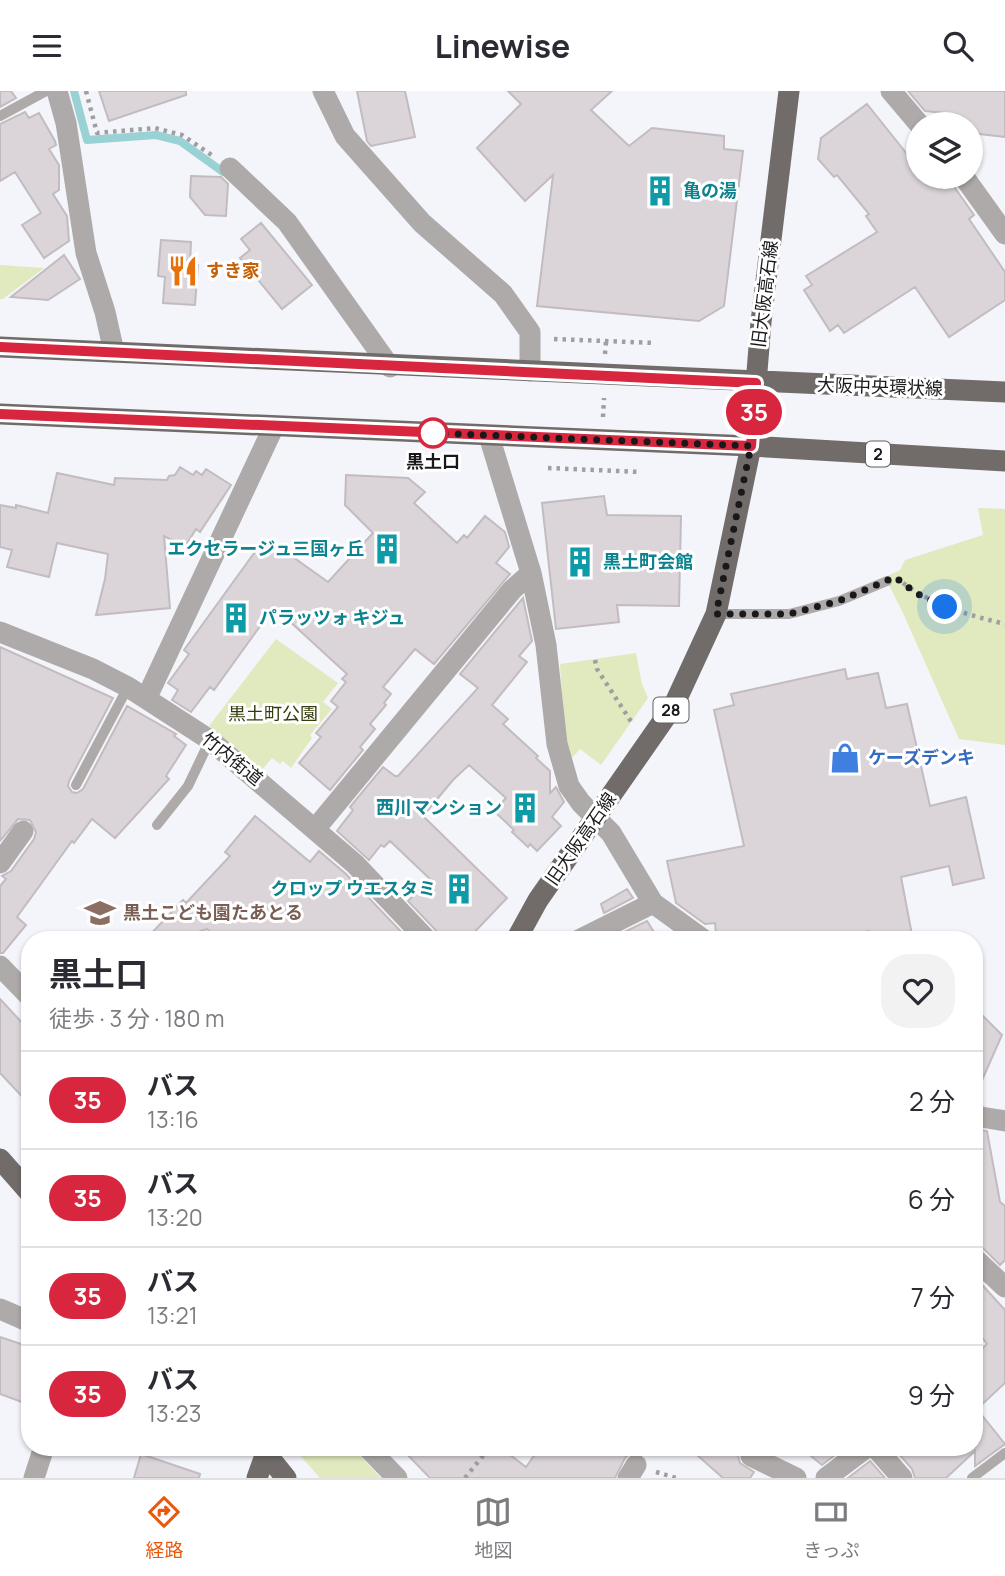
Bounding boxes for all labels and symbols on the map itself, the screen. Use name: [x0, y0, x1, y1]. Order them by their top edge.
building icon: 亀の湯: [643, 174, 677, 208]
place label: 亀の湯: [683, 178, 737, 202]
street label: 旧大阪高石線: [746, 239, 782, 349]
restaurant icon: すき家: [166, 254, 200, 288]
place label: すき家: [206, 258, 260, 282]
street label: 大阪中央環状線: [817, 372, 943, 400]
line badge: 35: [722, 389, 786, 435]
marker: 黒土口: [418, 418, 448, 448]
road number: 2: [866, 441, 890, 467]
place label: 黒土口: [406, 449, 460, 473]
building icon: エクセラージュ三国ヶ丘: [370, 532, 404, 566]
place label: エクセラージュ三国ヶ丘: [168, 536, 364, 560]
building icon: 黒土町会館: [563, 545, 597, 579]
place label: 黒土町会館: [603, 549, 693, 573]
your location: [927, 589, 962, 624]
building icon: パラッツォ キジュ: [219, 601, 253, 635]
place label: パラッツォ キジュ: [259, 605, 405, 629]
road number: 28: [654, 697, 688, 723]
park label: 黒土町公園: [228, 701, 318, 725]
street label: 竹内街道: [197, 726, 268, 790]
shop icon: ケーズデンキ: [828, 741, 862, 775]
place label: ケーズデンキ: [868, 745, 975, 769]
street label: 旧大阪高石線: [539, 787, 621, 890]
building icon: 西川マンション: [508, 791, 542, 825]
place label: 西川マンション: [376, 795, 502, 819]
building icon: クロップ ウエスタミ: [442, 872, 476, 906]
place label: クロップ ウエスタミ: [270, 876, 436, 900]
school or university icon: 黒土こども園たあとる: [83, 896, 117, 930]
place label: 黒土こども園たあとる: [123, 900, 303, 924]

